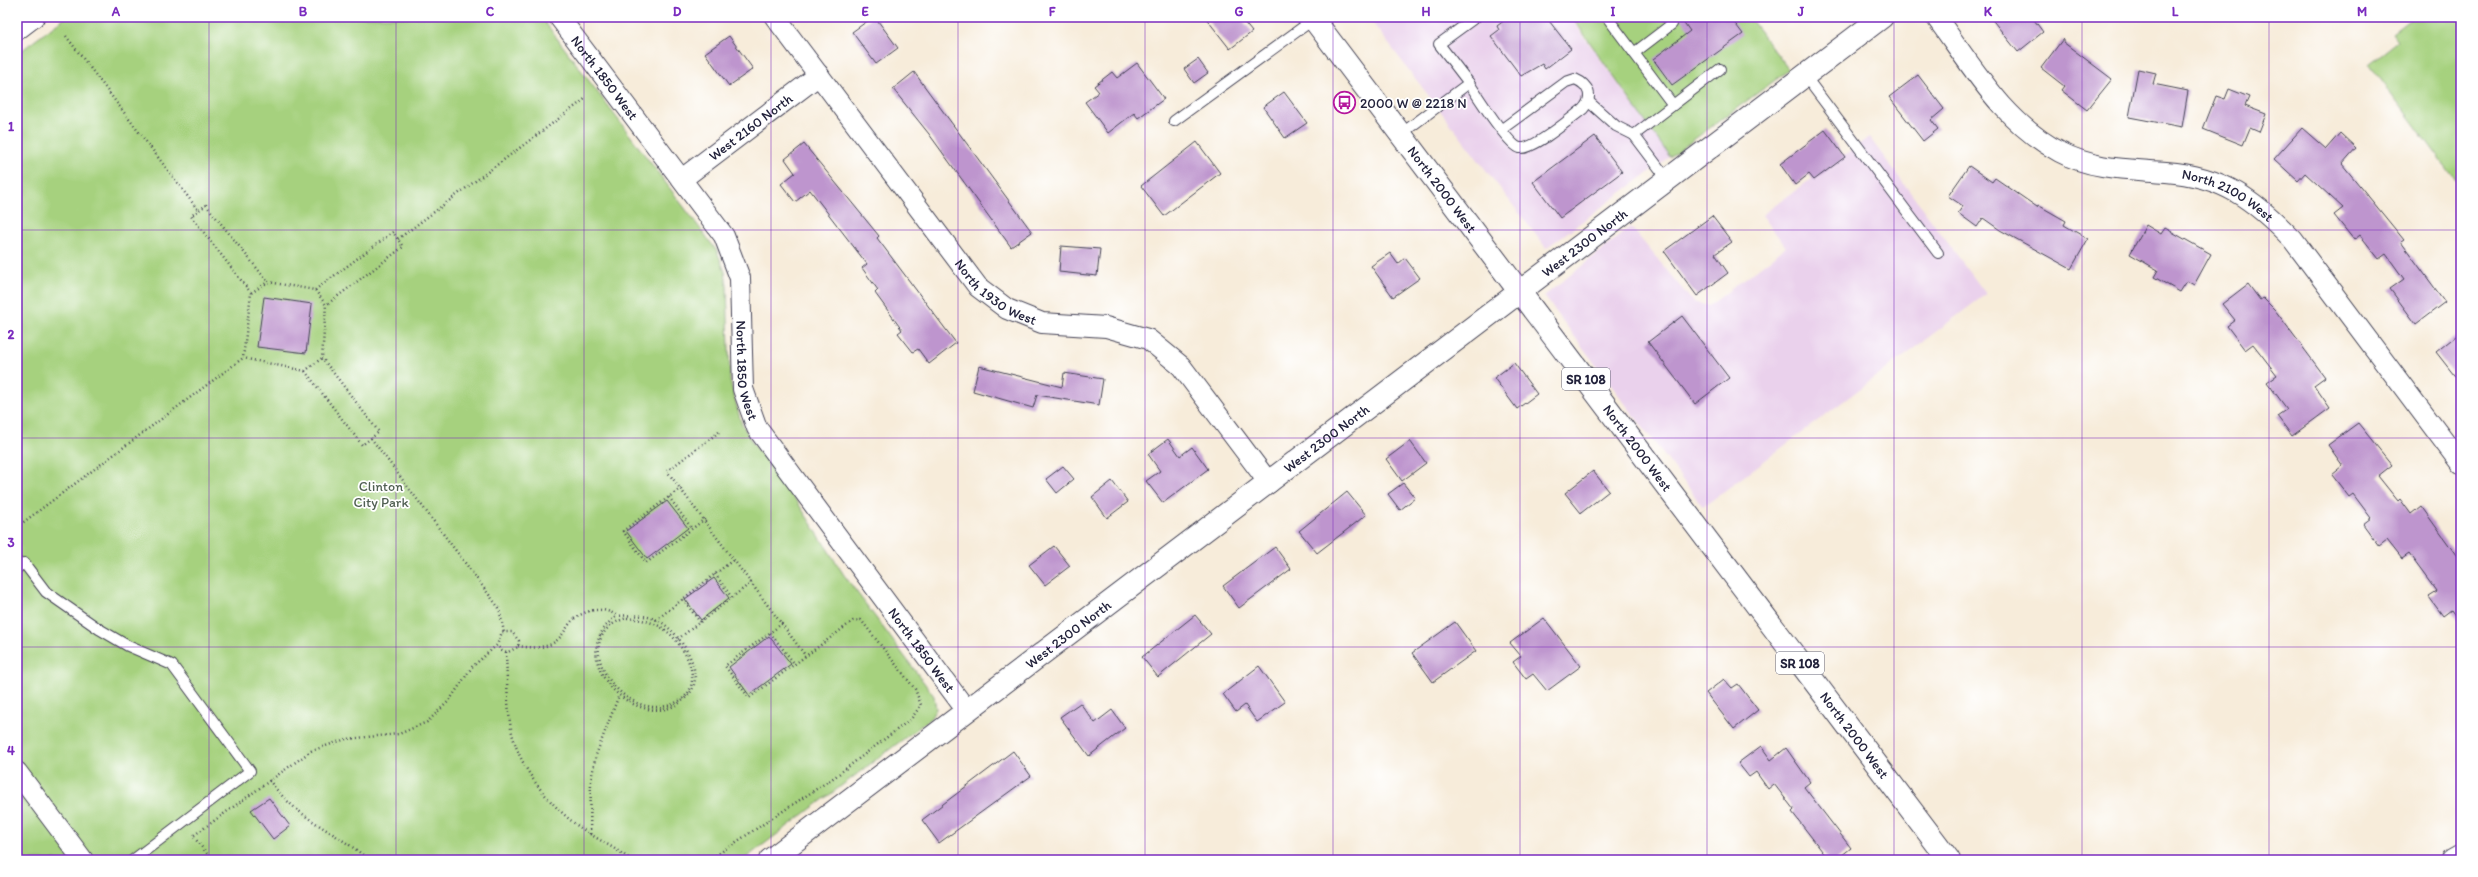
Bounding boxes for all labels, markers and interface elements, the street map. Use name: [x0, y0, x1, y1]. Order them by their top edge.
text: A: [111, 4, 121, 19]
text: B: [299, 4, 308, 19]
text: C: [486, 4, 495, 19]
text: D: [673, 4, 682, 19]
text: E: [861, 4, 869, 19]
text: F: [1049, 4, 1056, 19]
text: G: [1235, 4, 1244, 19]
text: H: [1422, 4, 1431, 19]
text: I: [1611, 4, 1616, 19]
text: J: [1797, 4, 1805, 19]
text: K: [1984, 4, 1993, 19]
text: L: [2172, 4, 2179, 19]
text: M: [2357, 4, 2367, 19]
street label: North 1850 West: [568, 32, 642, 123]
street label: West 2160 North: [705, 89, 796, 164]
bus stop icon: 2000 W @ 2218 N: [1332, 90, 1358, 116]
place label: 2000 W @ 2218 N: [1360, 95, 1467, 112]
text: 1: [8, 119, 14, 134]
street label: North 2000 West: [1404, 143, 1480, 236]
street label: North 2100 West: [2181, 165, 2277, 225]
street label: West 2300 North: [1538, 204, 1631, 281]
street label: North 1930 West: [951, 255, 1039, 329]
street label: North 1850 West: [733, 320, 762, 422]
text: 2: [8, 327, 15, 342]
road number: SR 108: [1562, 368, 1610, 390]
street label: West 2300 North: [1280, 400, 1373, 476]
street label: North 2000 West: [1599, 401, 1676, 494]
park label: Clinton City Park: [353, 478, 409, 511]
text: 3: [7, 535, 15, 550]
street label: West 2300 North: [1022, 596, 1115, 672]
street label: North 1850 West: [885, 604, 959, 696]
road number: SR 108: [1776, 652, 1824, 674]
street label: North 2000 West: [1816, 688, 1893, 782]
text: 4: [7, 743, 15, 758]

